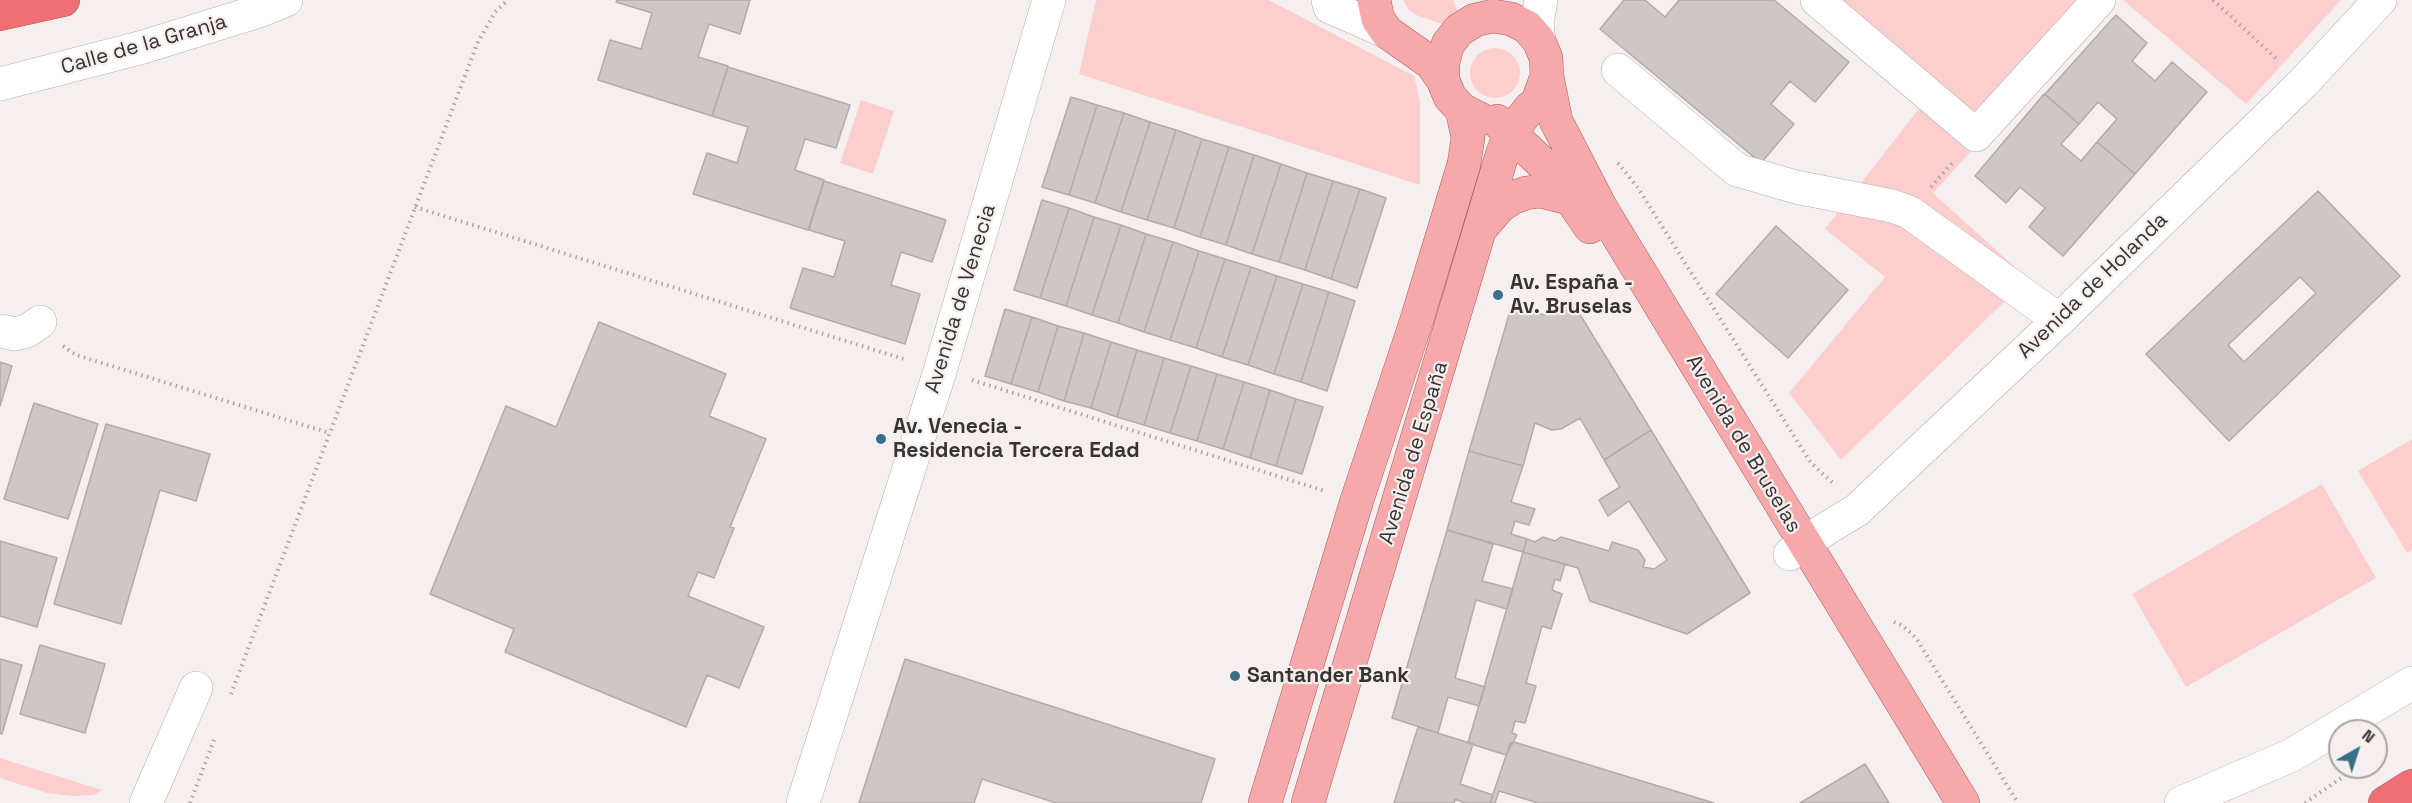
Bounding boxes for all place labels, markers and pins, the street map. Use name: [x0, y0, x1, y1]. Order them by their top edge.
place label: Av. España - Av. Bruselas: [1510, 270, 1633, 320]
marker: Av. España - Av. Bruselas: [1491, 288, 1505, 302]
place label: Av. Venecia - Residencia Tercera Edad: [893, 414, 1140, 464]
marker: Av. Venecia - Residencia Tercera Edad: [874, 432, 888, 446]
place label: Santander Bank: [1247, 663, 1409, 689]
marker: Santander Bank: [1228, 669, 1242, 683]

